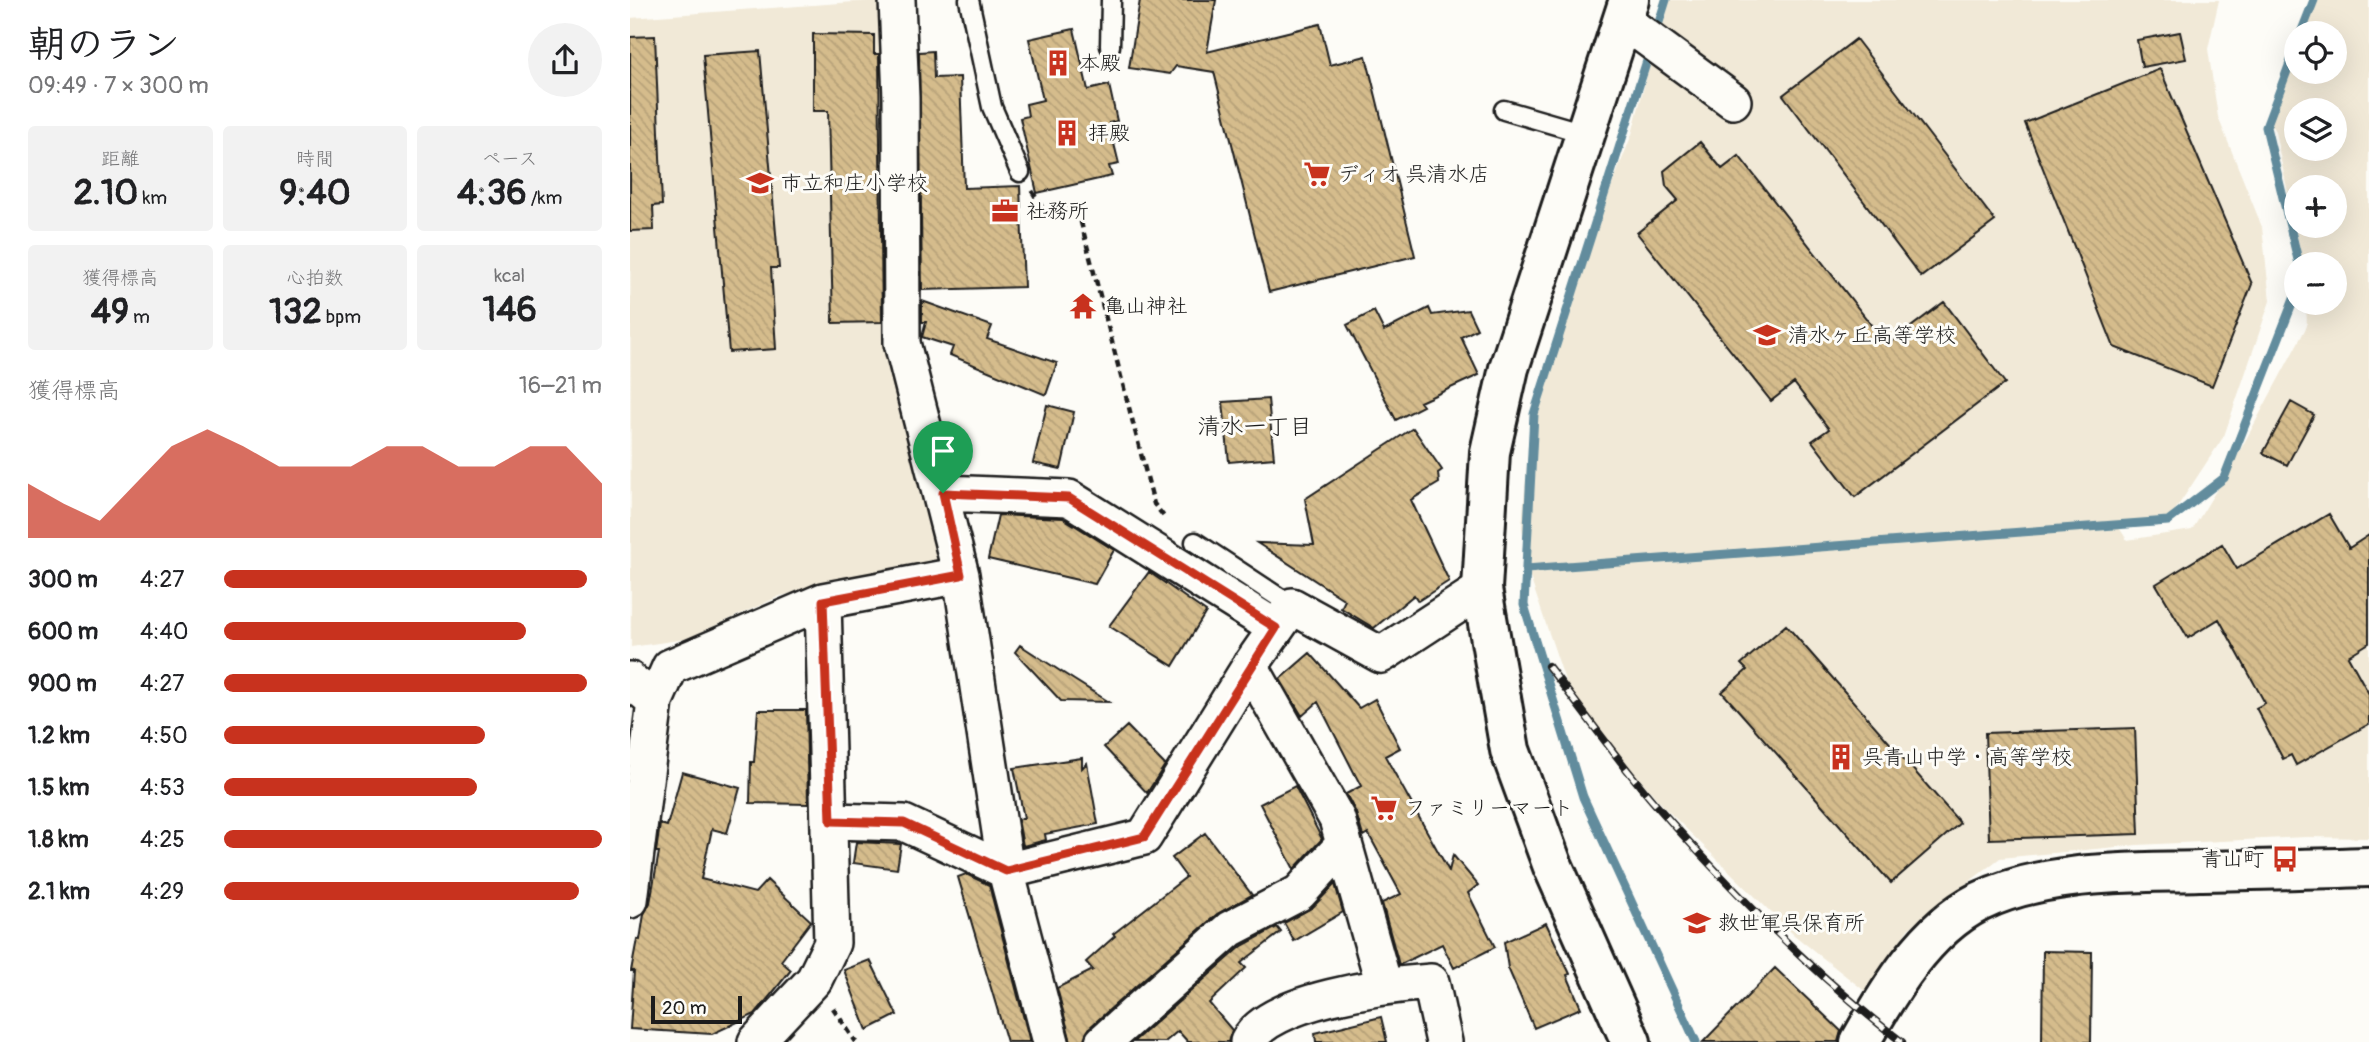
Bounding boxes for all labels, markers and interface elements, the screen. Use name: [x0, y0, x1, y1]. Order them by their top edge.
text: 朝のラン: [28, 21, 180, 69]
map controls: [2284, 21, 2347, 315]
button: locate: [2284, 21, 2347, 84]
button: share: [528, 23, 602, 97]
building icon: 本殿: [1043, 48, 1073, 78]
place label: 本殿: [1079, 50, 1121, 77]
text: 09:49 · 7 × 300 m: [28, 71, 209, 100]
button: layers: [2284, 98, 2347, 161]
building icon: 拝殿: [1052, 118, 1082, 148]
place label: 拝殿: [1088, 120, 1130, 147]
text: 距離: [101, 147, 139, 171]
text: 時間: [296, 147, 334, 171]
text: ペース: [482, 147, 538, 171]
supermarket icon: ディオ 呉清水店: [1302, 159, 1332, 189]
place label: ディオ 呉清水店: [1338, 161, 1490, 188]
school or university icon: 市立和庄小学校: [745, 168, 775, 198]
place label: 市立和庄小学校: [781, 170, 928, 197]
text: 2.10: [73, 171, 138, 215]
text: 9:40: [279, 171, 351, 215]
text: 4:36: [457, 171, 527, 215]
button: +: [2284, 175, 2347, 238]
text: km: [138, 186, 167, 210]
text: /km: [527, 186, 562, 210]
office icon: 社務所: [990, 196, 1020, 226]
place label: 社務所: [1026, 198, 1089, 225]
button: −: [2284, 252, 2347, 315]
text: kcal: [494, 264, 525, 288]
text: 獲得標高: [82, 266, 158, 290]
text: 心拍数: [286, 266, 344, 290]
text: 146: [482, 288, 537, 332]
text: 49: [91, 290, 129, 334]
text: 132: [269, 290, 322, 334]
temple icon: 亀山神社: [1068, 291, 1098, 321]
place label: 亀山神社: [1104, 293, 1188, 320]
text: m: [129, 305, 150, 329]
text: bpm: [322, 305, 361, 329]
school or university icon: 清水ヶ丘高等学校: [1752, 320, 1782, 350]
place label: 清水ヶ丘高等学校: [1788, 322, 1956, 349]
text: 16–21 m: [519, 371, 602, 400]
text: 獲得標高: [28, 376, 120, 405]
district label: 清水一丁目: [1198, 412, 1313, 441]
pin: [913, 421, 973, 493]
icon: arrive: [924, 432, 962, 470]
text: 300 m: [28, 565, 98, 594]
text: 4:27: [140, 565, 185, 594]
text: 600 m: [28, 617, 98, 646]
text: 4:40: [140, 617, 189, 646]
text: 900 m: [28, 669, 97, 698]
text: 4:27: [140, 669, 185, 698]
text: 1.2 km: [28, 721, 90, 750]
text: 4:50: [140, 721, 188, 750]
building icon: 呉青山中学・高等学校: [1826, 742, 1856, 772]
place label: 呉青山中学・高等学校: [1862, 744, 2072, 771]
text: 1.5 km: [28, 773, 90, 802]
text: 4:53: [140, 773, 185, 802]
supermarket icon: ファミリーマート: [1369, 793, 1399, 823]
place label: ファミリーマート: [1405, 795, 1573, 822]
text: 1.8 km: [28, 825, 89, 854]
text: 4:25: [140, 825, 185, 854]
bus stop icon: 青山町: [2270, 844, 2300, 874]
place label: 青山町: [2201, 846, 2264, 873]
text: 2.1 km: [28, 877, 90, 906]
text: 4:29: [140, 877, 184, 906]
school or university icon: 救世軍呉保育所: [1682, 908, 1712, 938]
place label: 救世軍呉保育所: [1718, 910, 1865, 937]
scale bar: [651, 993, 742, 1025]
text: 20 m: [662, 996, 707, 1020]

